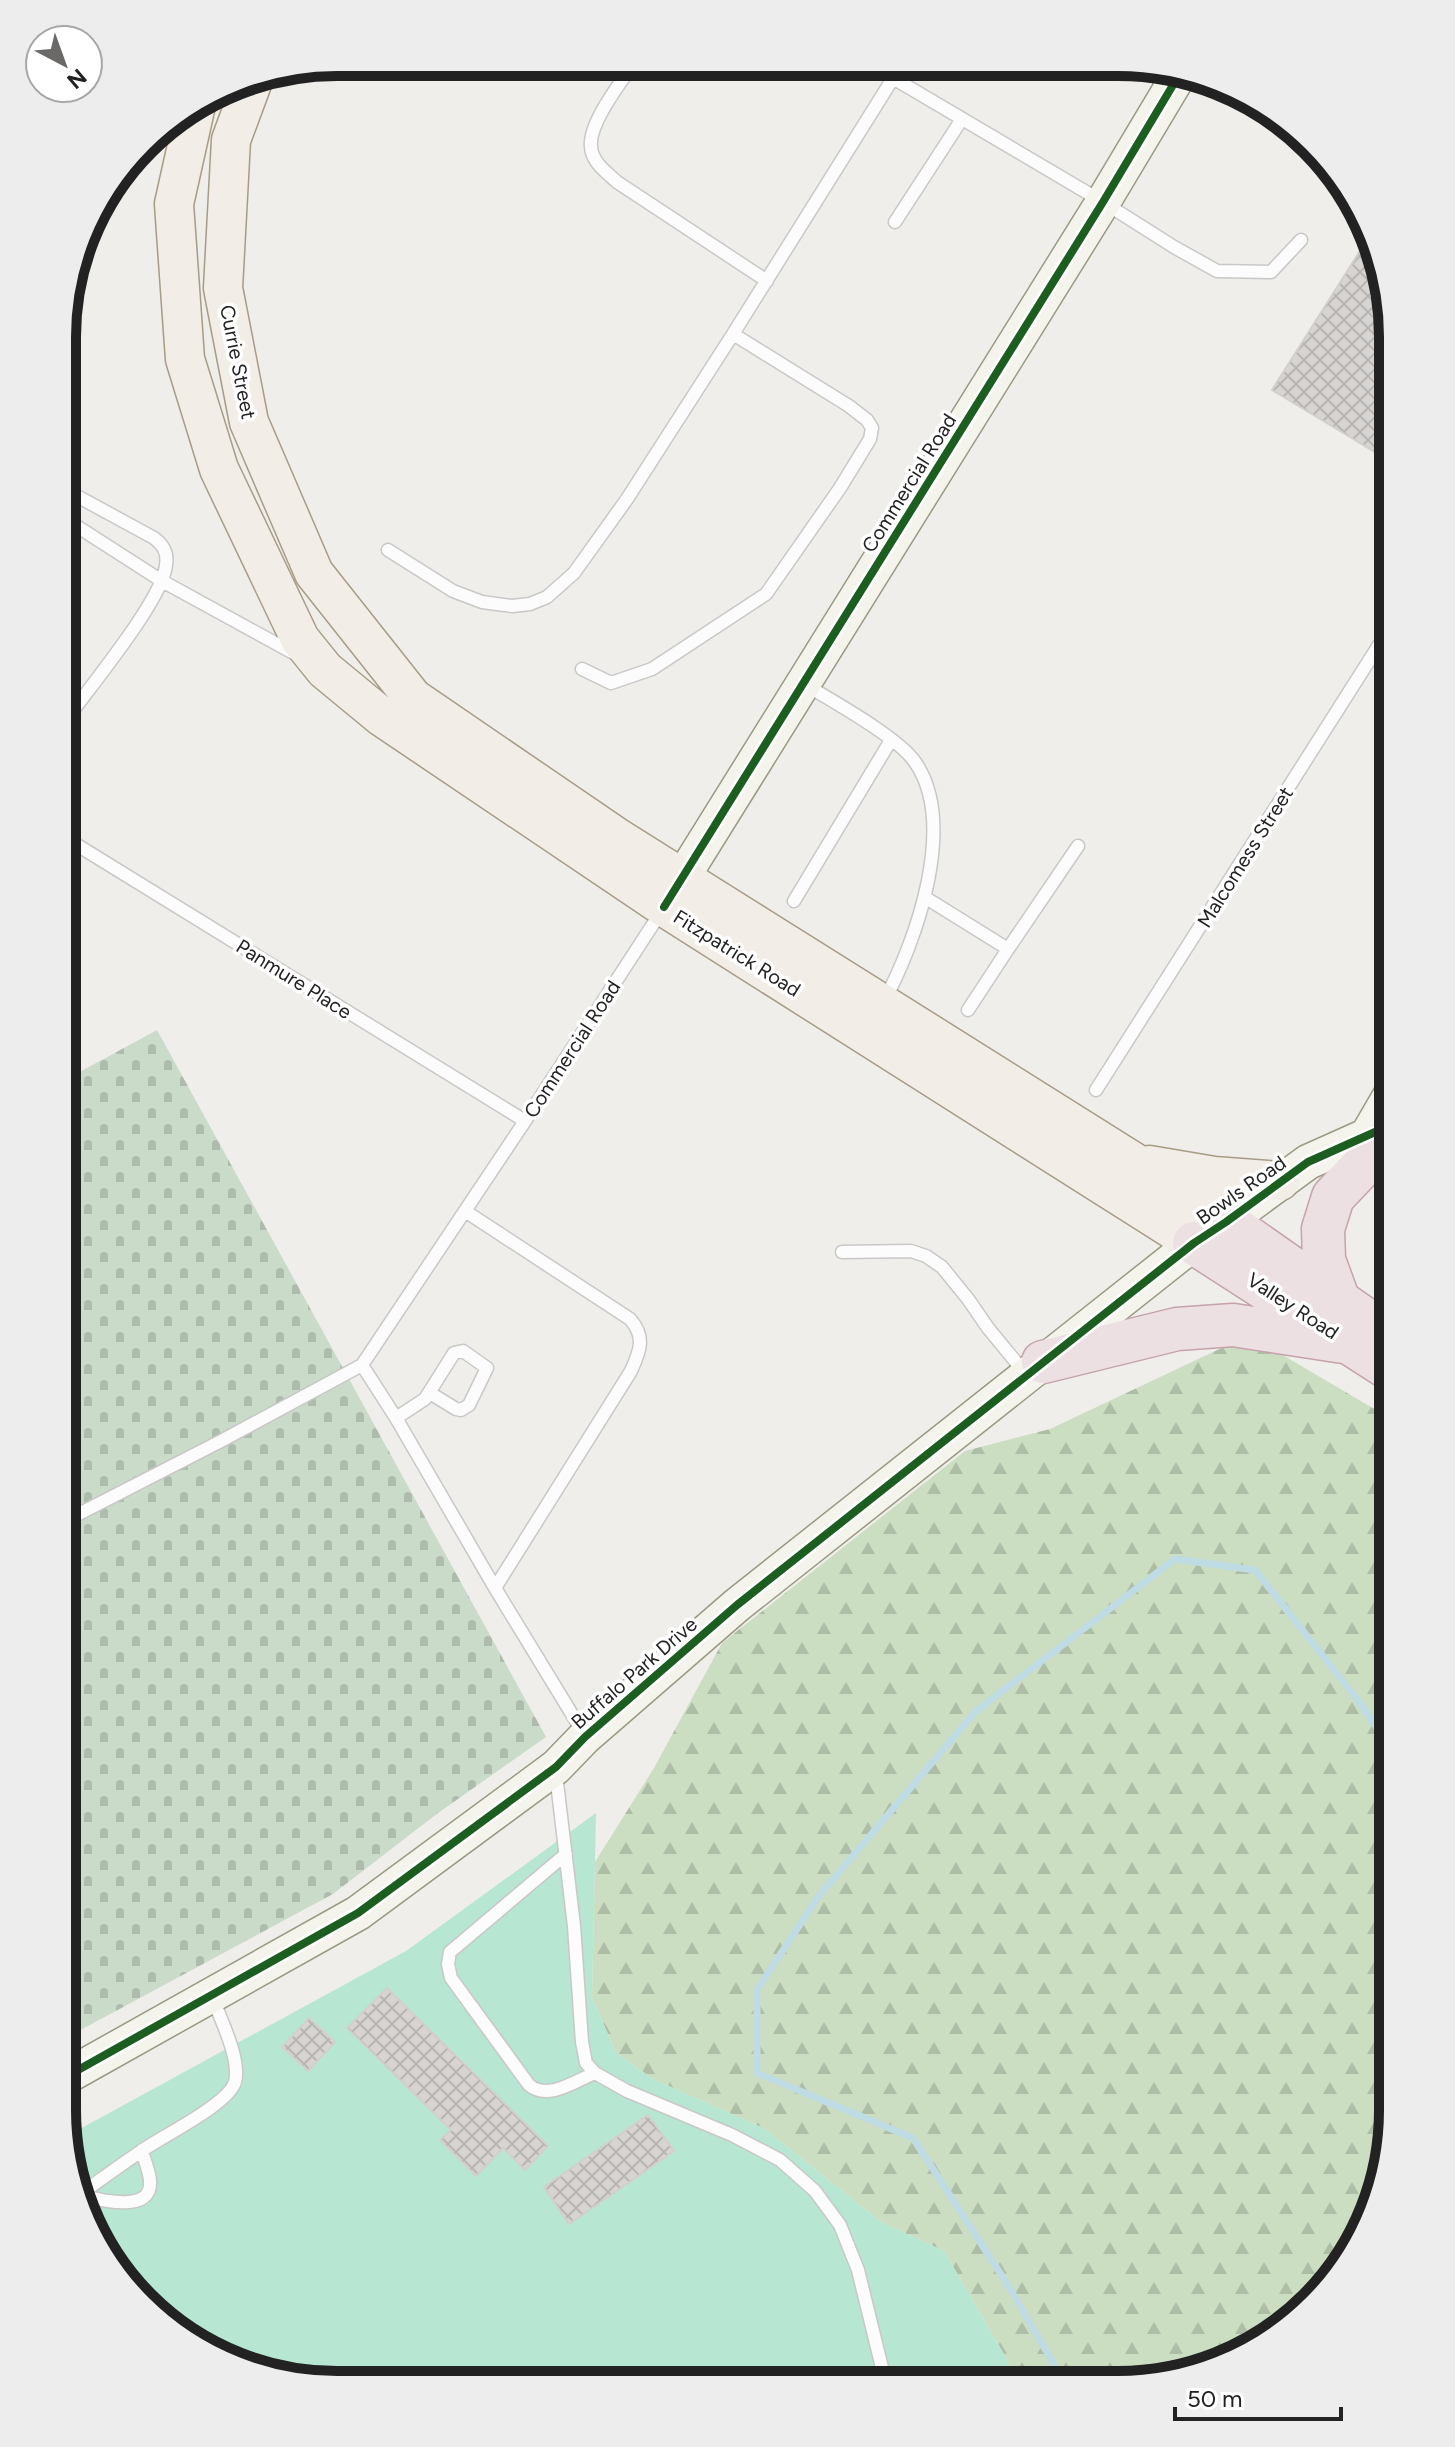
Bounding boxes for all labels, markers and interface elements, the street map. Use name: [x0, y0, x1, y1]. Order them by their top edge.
north arrow: [24, 24, 104, 104]
text: N: [62, 63, 92, 94]
street label: Currie Street: [215, 303, 261, 421]
street label: Commercial Road: [857, 409, 961, 557]
street label: Malcomess Street: [1192, 782, 1298, 932]
street label: Fitzpatrick Road: [669, 904, 805, 1002]
street label: Panmure Place: [232, 934, 356, 1024]
street label: Commercial Road: [519, 976, 625, 1122]
street label: Bowls Road: [1192, 1150, 1290, 1230]
street label: Valley Road: [1243, 1268, 1343, 1344]
street label: Buffalo Park Drive: [566, 1612, 702, 1734]
scale bar: [1175, 2371, 1341, 2421]
text: 50 m: [1187, 2384, 1243, 2413]

